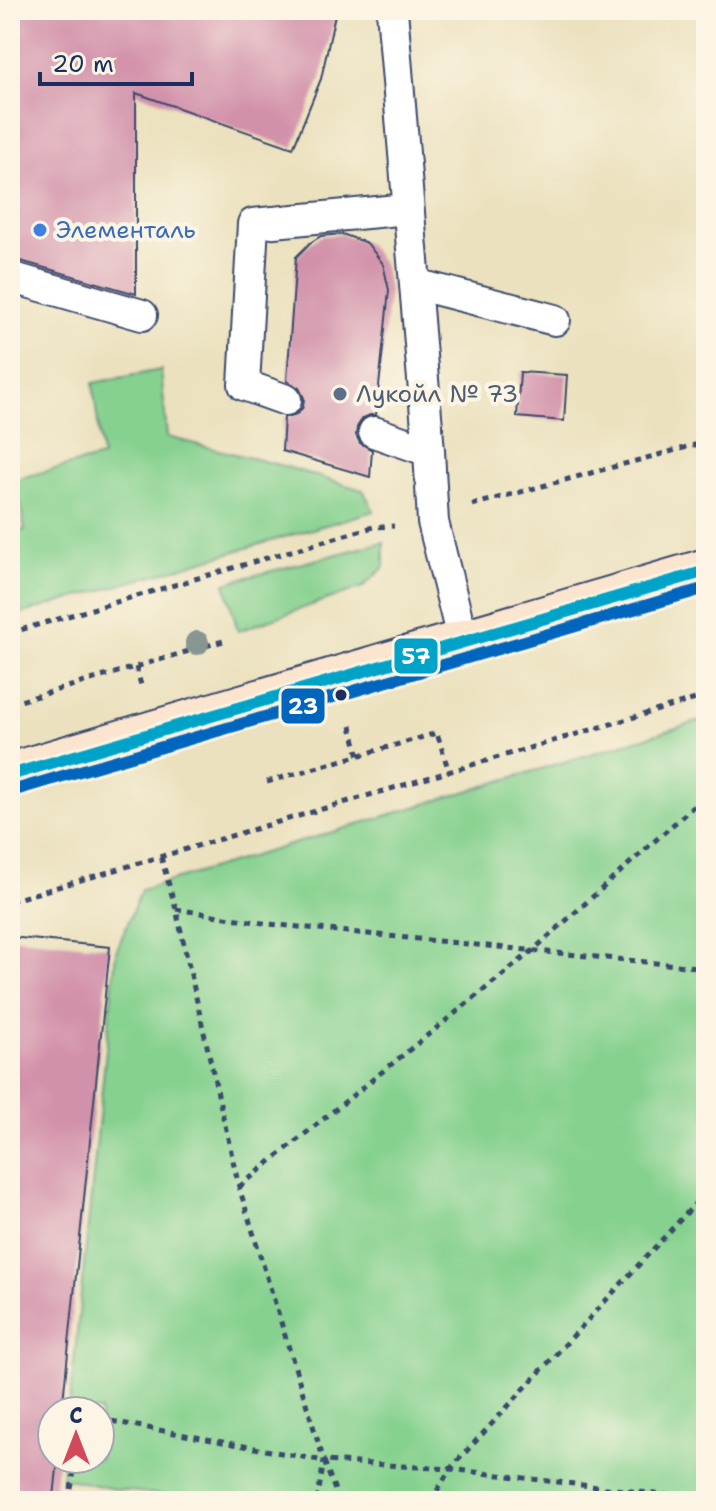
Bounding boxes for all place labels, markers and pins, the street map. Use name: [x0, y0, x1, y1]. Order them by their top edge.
place label: Элементаль: [56, 214, 196, 246]
marker: Элементаль: [31, 221, 49, 239]
place label: Лукойл № 73: [356, 378, 518, 410]
marker: Лукойл № 73: [331, 385, 349, 403]
unlabelled marker: [333, 687, 349, 703]

